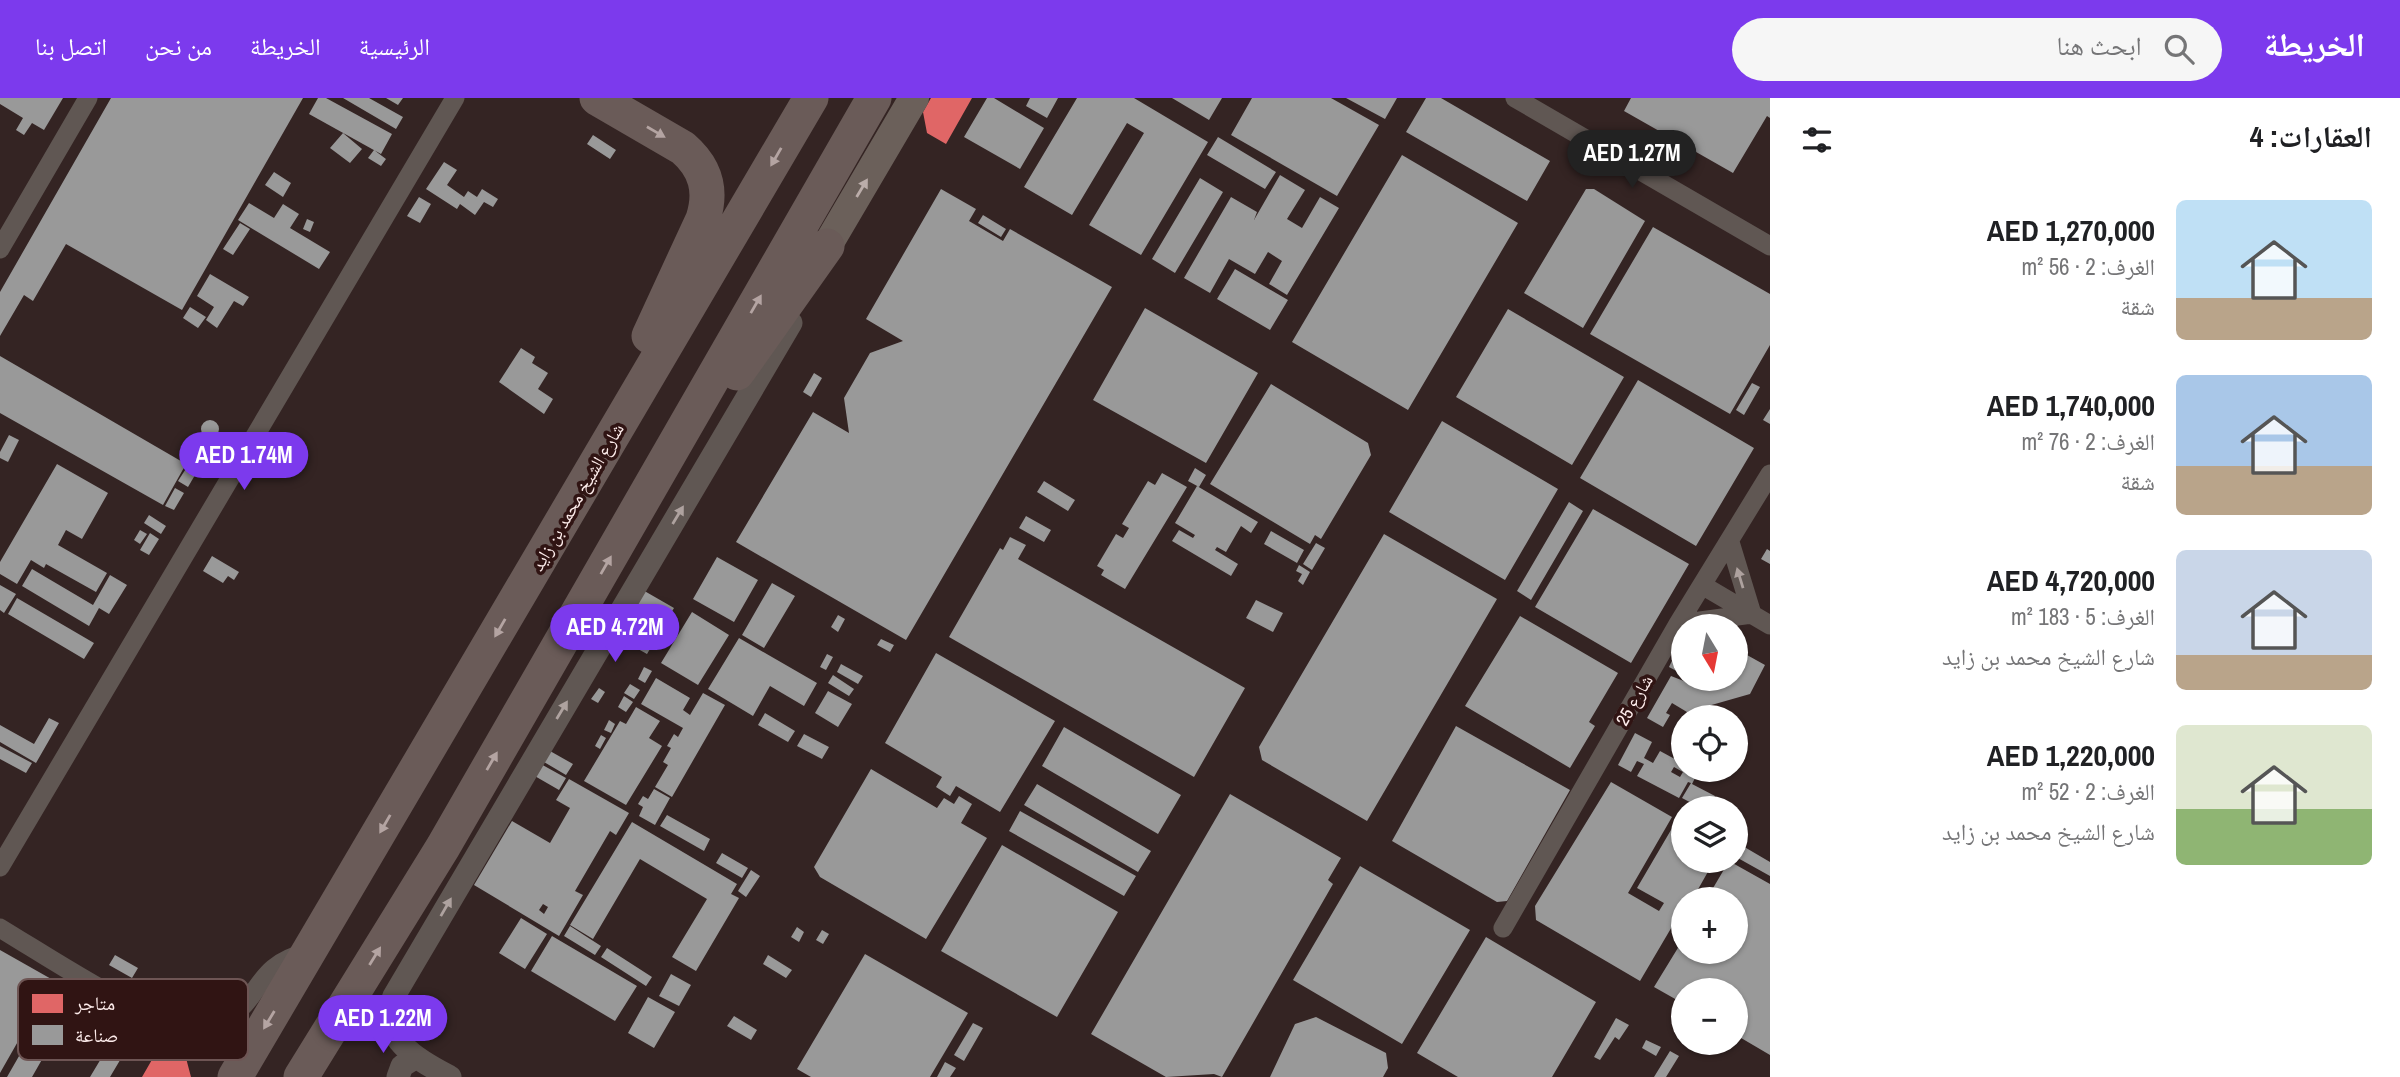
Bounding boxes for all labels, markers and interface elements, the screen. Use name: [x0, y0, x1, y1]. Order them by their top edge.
search box: [1732, 18, 2222, 81]
text: الخريطة: [2264, 22, 2365, 66]
text: ابحث هنا: [2057, 28, 2142, 63]
text: اتصل بنا: [35, 30, 107, 62]
text: من نحن: [145, 30, 212, 62]
text: الخريطة: [250, 30, 321, 62]
text: الرئيسية: [359, 30, 430, 62]
icon: search: [2160, 30, 2198, 68]
text: العقارات: 4: [2250, 116, 2372, 156]
icon: filters: [1798, 121, 1836, 159]
one-way arrow: [646, 126, 666, 138]
pin: AED 1.27M: [1552, 130, 1712, 190]
text: AED 1.27M: [1583, 137, 1681, 168]
one-way arrow: [770, 147, 782, 166]
one-way arrow: [855, 178, 868, 197]
text: AED 1,270,000: [1987, 210, 2155, 250]
icon: home: [2232, 228, 2316, 312]
text: الغرف: 2 · 56 m²: [2021, 251, 2155, 282]
text: شقة: [2121, 291, 2155, 322]
one-way arrow: [750, 294, 762, 313]
text: AED 1,740,000: [1987, 385, 2155, 425]
icon: home: [2232, 403, 2316, 487]
street label: شارع الشيخ محمد بن زايد: [524, 419, 630, 575]
text: الغرف: 2 · 76 m²: [2021, 426, 2155, 457]
pin: AED 1.74M: [164, 432, 324, 492]
text: AED 1.74M: [195, 439, 293, 470]
text: شقة: [2121, 466, 2155, 497]
one-way arrow: [671, 505, 684, 524]
one-way arrow: [600, 555, 612, 574]
text: AED 4,720,000: [1987, 560, 2155, 600]
one-way arrow: [1734, 568, 1745, 589]
icon: home: [2232, 578, 2316, 662]
text: الغرف: 5 · 183 m²: [2011, 601, 2155, 632]
pin: AED 4.72M: [535, 604, 695, 664]
text: AED 4.72M: [566, 611, 664, 642]
north arrow: [1671, 614, 1748, 691]
map controls: [1671, 614, 1748, 1055]
one-way arrow: [494, 618, 506, 638]
text: شارع الشيخ محمد بن زايد: [1942, 641, 2155, 672]
street label: شارع 25: [1609, 670, 1659, 730]
one-way arrow: [556, 701, 568, 720]
button: locate: [1671, 705, 1748, 782]
text: AED 1,220,000: [1987, 735, 2155, 775]
one-way arrow: [486, 752, 498, 771]
icon: home: [2232, 753, 2316, 837]
text: الغرف: 2 · 52 m²: [2021, 776, 2155, 807]
button: layers: [1671, 796, 1748, 873]
one-way arrow: [379, 815, 392, 834]
text: شارع الشيخ محمد بن زايد: [1942, 816, 2155, 847]
button: +: [1671, 887, 1748, 964]
one-way arrow: [440, 897, 453, 916]
one-way arrow: [369, 947, 382, 966]
button: −: [1671, 978, 1748, 1055]
legend: [18, 979, 248, 1060]
text: متاجر: [74, 990, 115, 1016]
pin: AED 1.22M: [303, 996, 463, 1055]
text: AED 1.22M: [334, 1002, 432, 1033]
one-way arrow: [263, 1011, 276, 1030]
text: صناعة: [75, 1022, 118, 1048]

